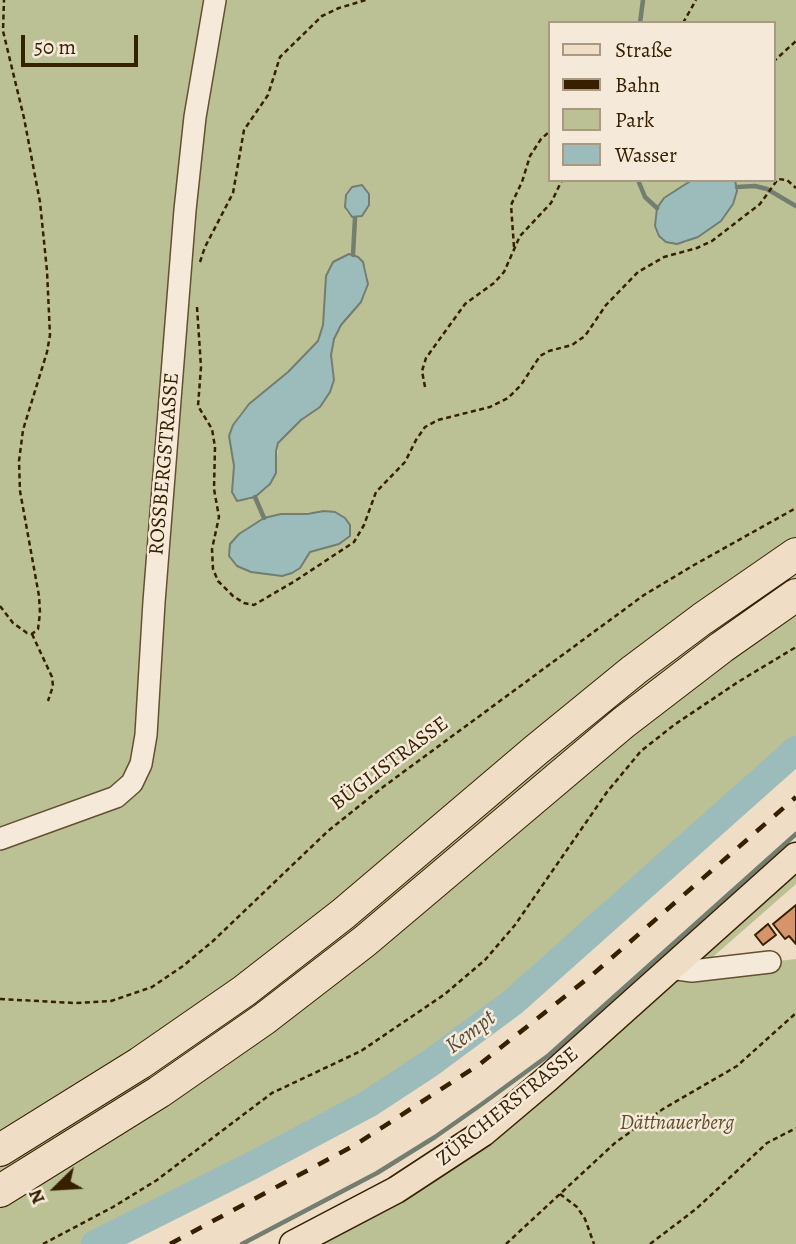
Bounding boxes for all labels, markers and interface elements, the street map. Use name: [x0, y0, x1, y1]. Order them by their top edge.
scale bar: [24, 21, 142, 65]
legend: [548, 21, 775, 182]
text: 50 m: [34, 33, 76, 61]
text: Straße: [615, 36, 673, 64]
text: Bahn: [615, 71, 660, 99]
text: Park: [615, 106, 654, 134]
text: Wasser: [615, 141, 677, 169]
street label: ROSSBERGSTRASSE: [144, 372, 186, 556]
street label: BÜGLISTRASSE: [326, 712, 454, 816]
water label: Kempt: [441, 1005, 501, 1061]
street label: ZÜRCHERSTRASSE: [432, 1042, 584, 1172]
park label: Dättnauerberg: [620, 1111, 734, 1137]
north arrow: [21, 1153, 91, 1223]
text: N: [22, 1185, 52, 1208]

